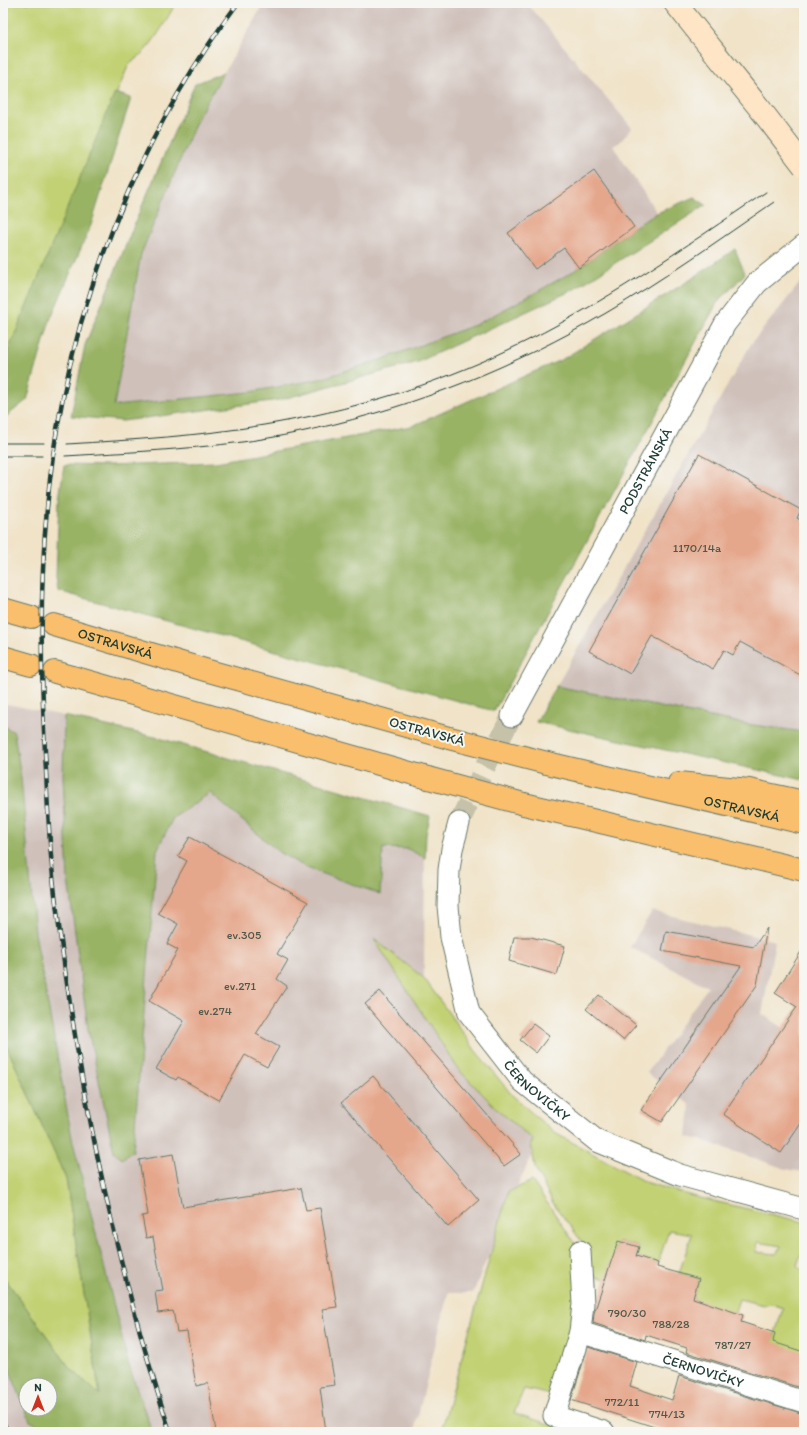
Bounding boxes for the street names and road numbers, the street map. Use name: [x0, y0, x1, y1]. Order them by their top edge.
street label: PODSTRÁNSKÁ: [615, 425, 676, 517]
street label: OSTRAVSKÁ: [76, 625, 155, 663]
street label: OSTRAVSKÁ: [387, 713, 467, 750]
street label: OSTRAVSKÁ: [702, 792, 781, 826]
street label: ČERNOVIČKY: [500, 1057, 573, 1125]
street label: ČERNOVIČKY: [660, 1350, 746, 1392]

